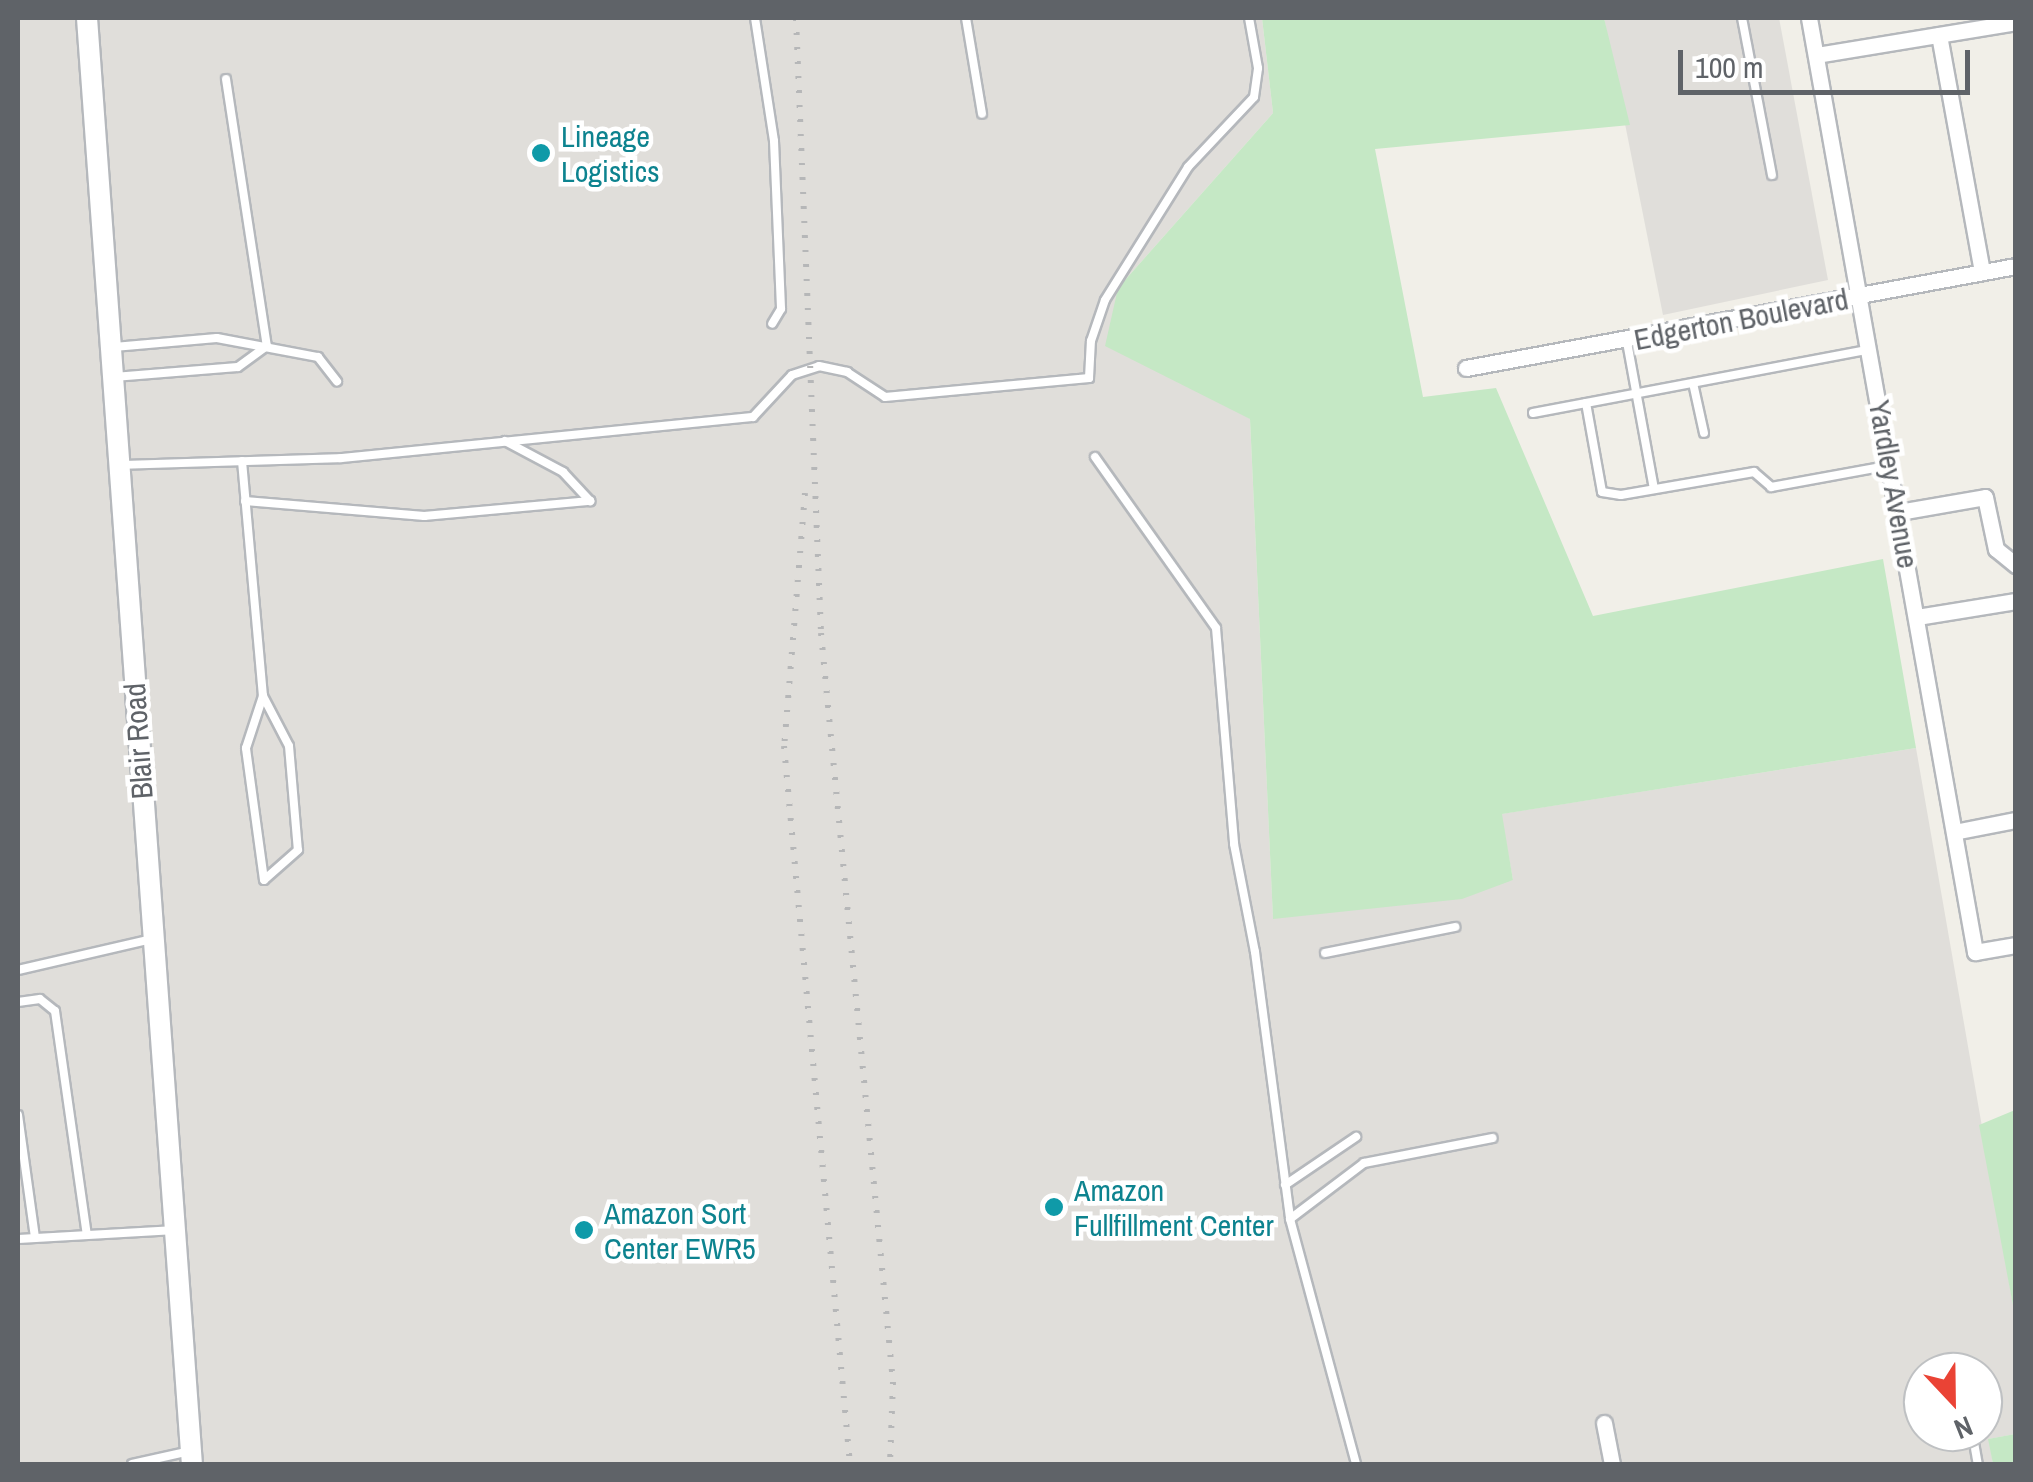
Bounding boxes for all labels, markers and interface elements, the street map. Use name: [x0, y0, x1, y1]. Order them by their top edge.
scale bar: [1683, 30, 1976, 92]
text: 100 m: [1695, 47, 1763, 87]
place label: Lineage Logistics: [561, 118, 659, 188]
marker: Lineage Logistics: [530, 142, 552, 164]
street label: Edgerton Boulevard: [1631, 281, 1851, 357]
street label: Yardley Avenue: [1861, 396, 1927, 572]
street label: Blair Road: [116, 682, 160, 800]
place label: Amazon Fullfillment Center: [1074, 1172, 1274, 1242]
place label: Amazon Sort Center EWR5: [604, 1195, 756, 1266]
marker: Amazon Fullfillment Center: [1043, 1196, 1065, 1218]
marker: Amazon Sort Center EWR5: [573, 1219, 595, 1241]
north arrow: [1903, 1352, 2003, 1452]
text: N: [1949, 1407, 1978, 1449]

